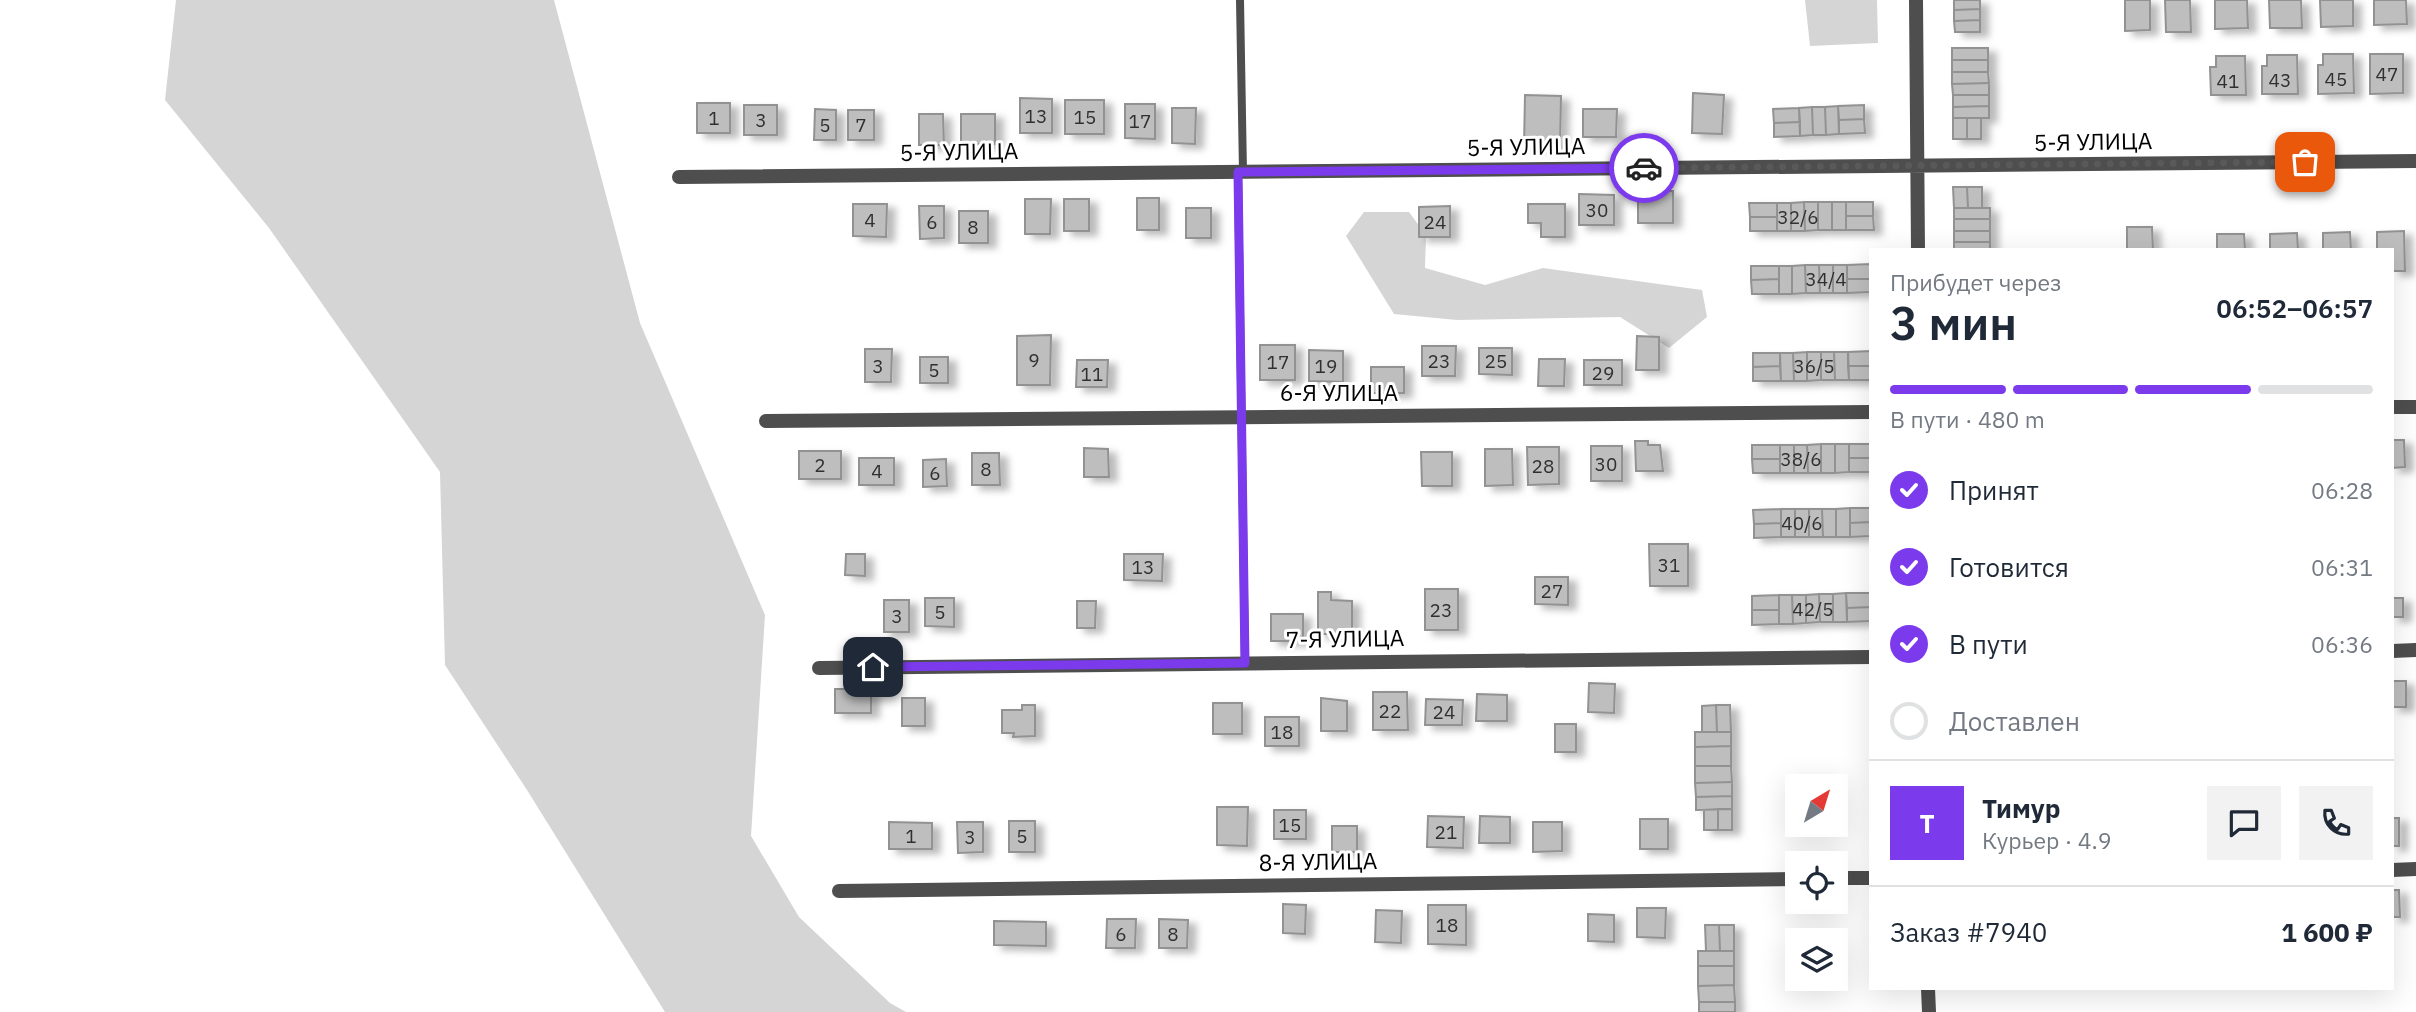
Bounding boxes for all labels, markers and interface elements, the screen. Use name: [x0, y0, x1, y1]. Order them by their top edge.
house number: 47: [2376, 62, 2398, 86]
house number: 45: [2325, 67, 2347, 91]
house number: 43: [2269, 68, 2291, 92]
house number: 41: [2217, 69, 2239, 93]
house number: 13: [1025, 104, 1047, 128]
house number: 15: [1074, 105, 1096, 129]
house number: 1: [708, 106, 720, 130]
house number: 3: [755, 108, 767, 132]
house number: 17: [1129, 109, 1151, 133]
house number: 5: [819, 113, 831, 137]
house number: 7: [855, 113, 867, 137]
street label: 5-Я УЛИЦА: [2033, 125, 2153, 157]
street label: 5-Я УЛИЦА: [1466, 130, 1586, 162]
pin: [2275, 132, 2335, 192]
courier: [1609, 133, 1679, 203]
street label: 5-Я УЛИЦА: [899, 135, 1019, 167]
icon: bag: [2286, 143, 2324, 181]
icon: car: [1625, 149, 1663, 187]
house number: 30: [1586, 198, 1608, 222]
house number: 32/6: [1777, 205, 1819, 229]
house number: 4: [864, 208, 876, 232]
house number: 6: [926, 210, 938, 234]
house number: 24: [1424, 210, 1446, 234]
house number: 8: [967, 215, 979, 239]
house number: 34/4: [1805, 267, 1847, 291]
text: Прибудет через: [1890, 267, 2062, 297]
text: 06:52–06:57: [2216, 291, 2373, 325]
text: 3 мин: [1890, 293, 2017, 353]
house number: 9: [1028, 348, 1040, 372]
house number: 23: [1428, 349, 1450, 373]
house number: 25: [1485, 349, 1507, 373]
house number: 17: [1267, 350, 1289, 374]
house number: 3: [872, 354, 884, 378]
house number: 19: [1315, 354, 1337, 378]
house number: 36/5: [1793, 354, 1835, 378]
house number: 5: [928, 358, 940, 382]
house number: 29: [1592, 361, 1614, 385]
house number: 11: [1081, 362, 1103, 386]
street label: 6-Я УЛИЦА: [1280, 377, 1399, 407]
text: В пути · 480 m: [1890, 404, 2045, 434]
house number: 38/6: [1780, 447, 1822, 471]
house number: 30: [1595, 452, 1617, 476]
house number: 2: [814, 453, 826, 477]
house number: 28: [1532, 454, 1554, 478]
house number: 8: [980, 457, 992, 481]
house number: 4: [871, 459, 883, 483]
house number: 6: [929, 461, 941, 485]
icon: check: [1890, 471, 1928, 509]
text: Принят: [1949, 473, 2039, 507]
text: 06:28: [2311, 475, 2373, 505]
house number: 40/6: [1781, 511, 1823, 535]
icon: check: [1890, 548, 1928, 586]
text: Готовится: [1949, 550, 2069, 584]
text: 06:31: [2311, 552, 2373, 582]
house number: 31: [1658, 553, 1680, 577]
house number: 13: [1132, 555, 1154, 579]
house number: 27: [1541, 579, 1563, 603]
house number: 42/5: [1792, 597, 1834, 621]
house number: 23: [1430, 598, 1452, 622]
house number: 5: [934, 600, 946, 624]
house number: 3: [891, 604, 903, 628]
street label: 7-Я УЛИЦА: [1285, 622, 1405, 654]
icon: check: [1890, 625, 1928, 663]
text: В пути: [1949, 627, 2028, 661]
text: 06:36: [2311, 629, 2373, 659]
pin: [843, 637, 903, 697]
icon: home: [854, 648, 892, 686]
house number: 22: [1379, 699, 1401, 723]
house number: 24: [1433, 700, 1455, 724]
text: Доставлен: [1949, 704, 2080, 738]
house number: 18: [1271, 720, 1293, 744]
north arrow: [1785, 774, 1848, 836]
map controls: [1785, 774, 1848, 991]
button: chat: [2207, 786, 2281, 860]
button: phone: [2299, 786, 2373, 860]
text: Тимур: [1982, 791, 2061, 825]
text: Т: [1919, 806, 1935, 840]
house number: 15: [1279, 813, 1301, 837]
house number: 21: [1435, 820, 1457, 844]
house number: 1: [905, 824, 917, 848]
house number: 5: [1016, 824, 1028, 848]
house number: 3: [964, 825, 976, 849]
text: Курьер · 4.9: [1982, 825, 2112, 855]
street label: 8-Я УЛИЦА: [1258, 845, 1378, 877]
button: locate: [1785, 851, 1848, 914]
house number: 18: [1436, 913, 1458, 937]
text: Заказ #7940: [1890, 915, 2047, 949]
text: 1 600 ₽: [2281, 915, 2373, 949]
house number: 6: [1115, 922, 1127, 946]
house number: 8: [1167, 922, 1179, 946]
button: layers: [1785, 928, 1848, 991]

